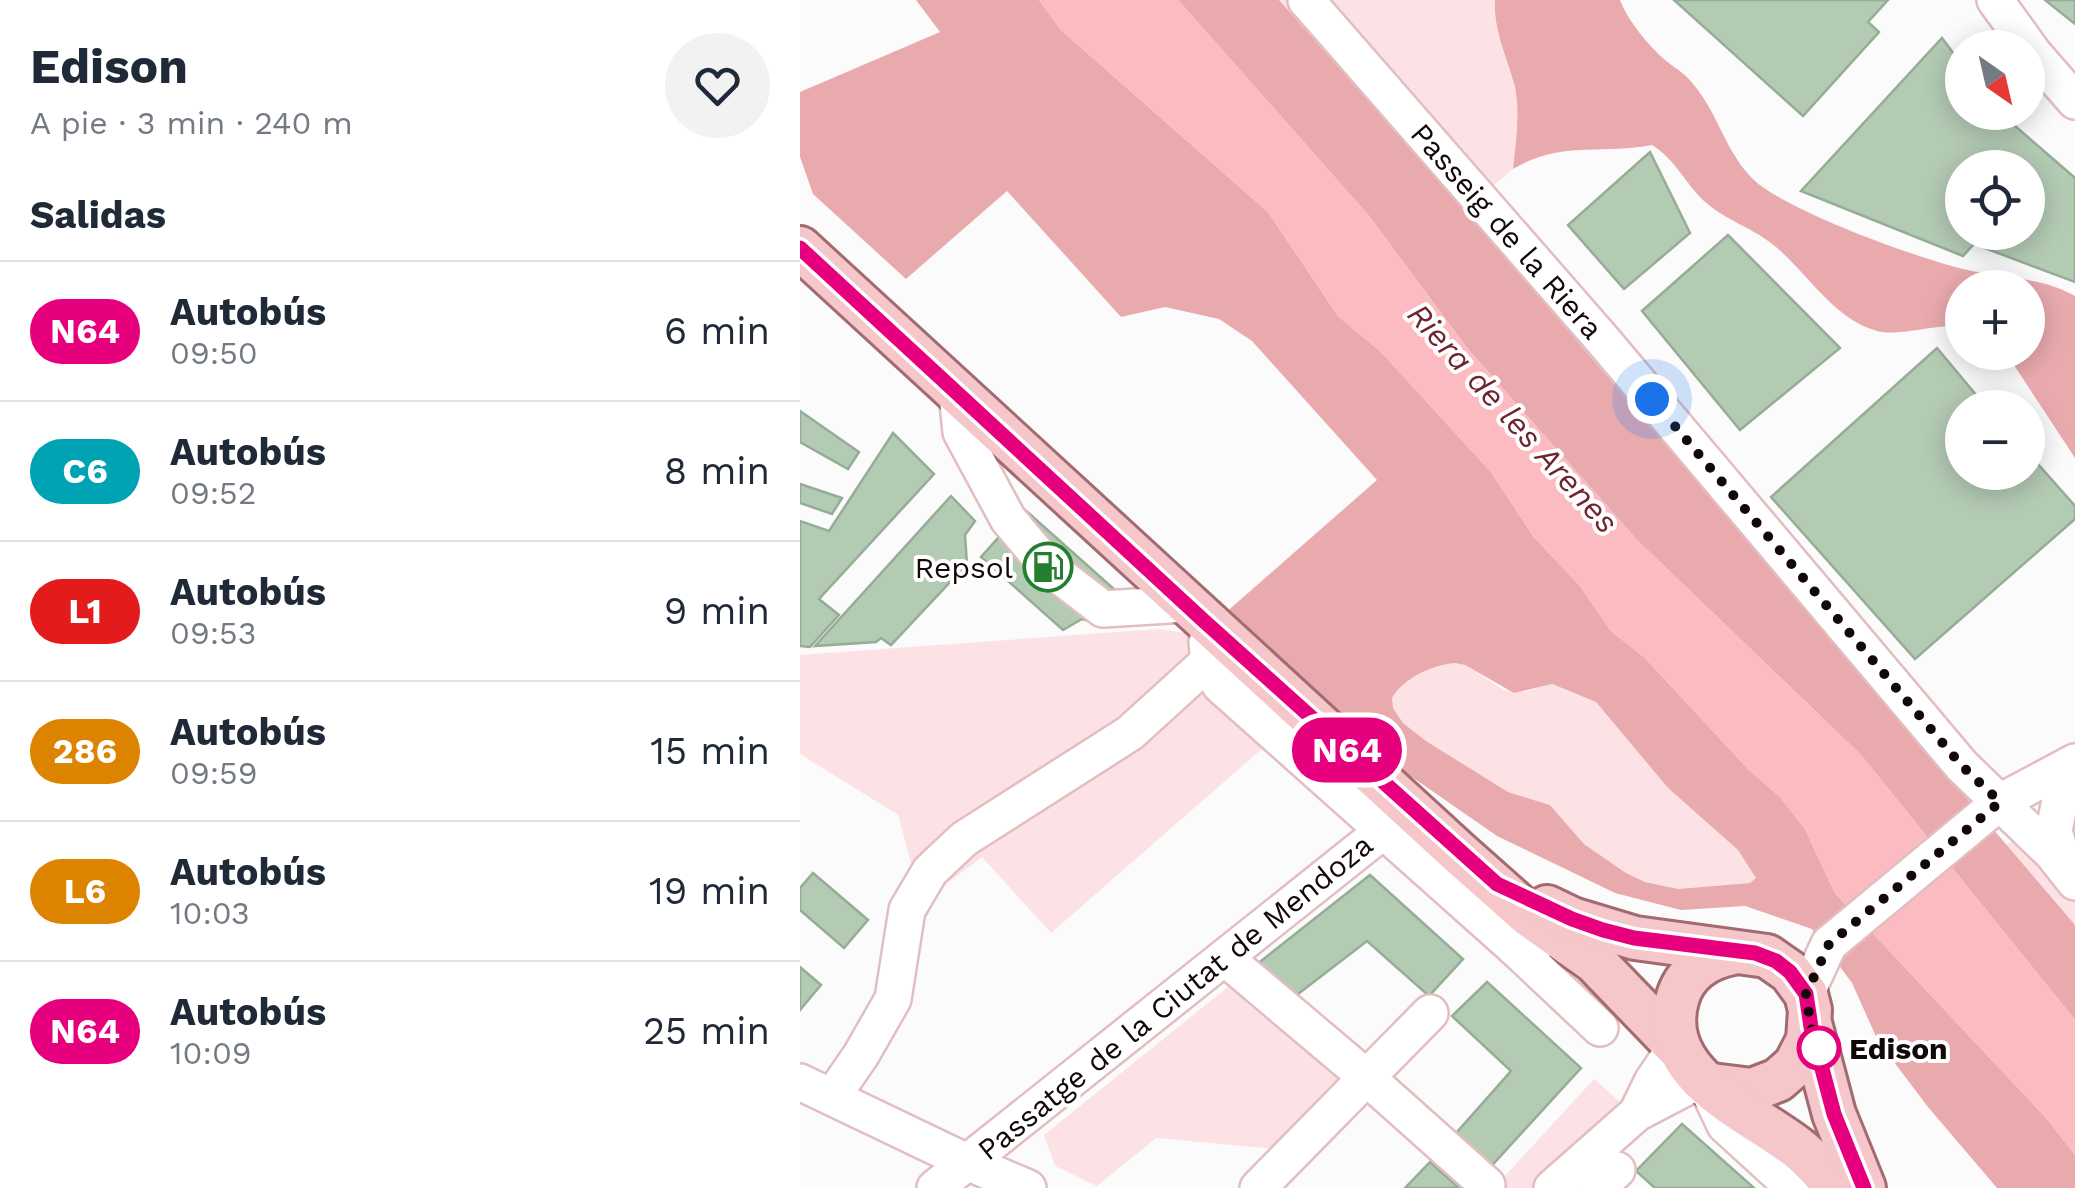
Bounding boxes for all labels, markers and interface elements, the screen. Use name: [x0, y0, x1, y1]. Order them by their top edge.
north arrow: [1945, 30, 2045, 130]
map controls: [1945, 30, 2045, 490]
button: heart: [665, 33, 770, 138]
text: Edison: [30, 38, 188, 95]
text: A pie · 3 min · 240 m: [30, 104, 353, 142]
street label: Passeig de la Riera: [1404, 116, 1610, 346]
button: locate: [1945, 150, 2045, 250]
text: Salidas: [30, 193, 166, 237]
button: +: [1945, 270, 2045, 370]
text: Autobús: [170, 290, 326, 334]
water label: Riera de les Arenes: [1400, 295, 1626, 541]
text: 6 min: [664, 309, 770, 353]
text: N64: [50, 310, 120, 352]
text: 09:50: [170, 334, 258, 372]
your location: [1627, 374, 1677, 424]
button: −: [1945, 390, 2045, 490]
text: Autobús: [170, 430, 326, 474]
text: 8 min: [664, 449, 770, 493]
text: C6: [62, 450, 108, 492]
text: 09:52: [170, 474, 256, 512]
fuel station icon: Repsol: [1022, 541, 1074, 593]
place label: Repsol: [914, 550, 1013, 585]
text: Autobús: [170, 570, 326, 614]
text: 9 min: [664, 589, 770, 633]
text: L1: [68, 590, 102, 632]
text: 09:53: [170, 614, 256, 652]
text: Autobús: [170, 710, 326, 754]
line badge: N64: [1290, 718, 1404, 782]
text: 15 min: [650, 729, 770, 773]
text: N64: [1312, 729, 1382, 771]
text: 286: [53, 730, 117, 772]
text: 09:59: [170, 754, 258, 792]
street label: Passatge de la Ciutat de Mendoza: [971, 827, 1379, 1167]
text: Autobús: [170, 850, 326, 894]
text: 19 min: [649, 869, 770, 913]
text: L6: [64, 870, 106, 912]
text: 10:03: [170, 894, 250, 932]
text: Autobús: [170, 990, 326, 1034]
text: 25 min: [643, 1009, 770, 1053]
text: N64: [50, 1010, 120, 1052]
marker: Edison: [1798, 1027, 1840, 1069]
place label: Edison: [1849, 1031, 1948, 1066]
text: 10:09: [170, 1034, 252, 1072]

